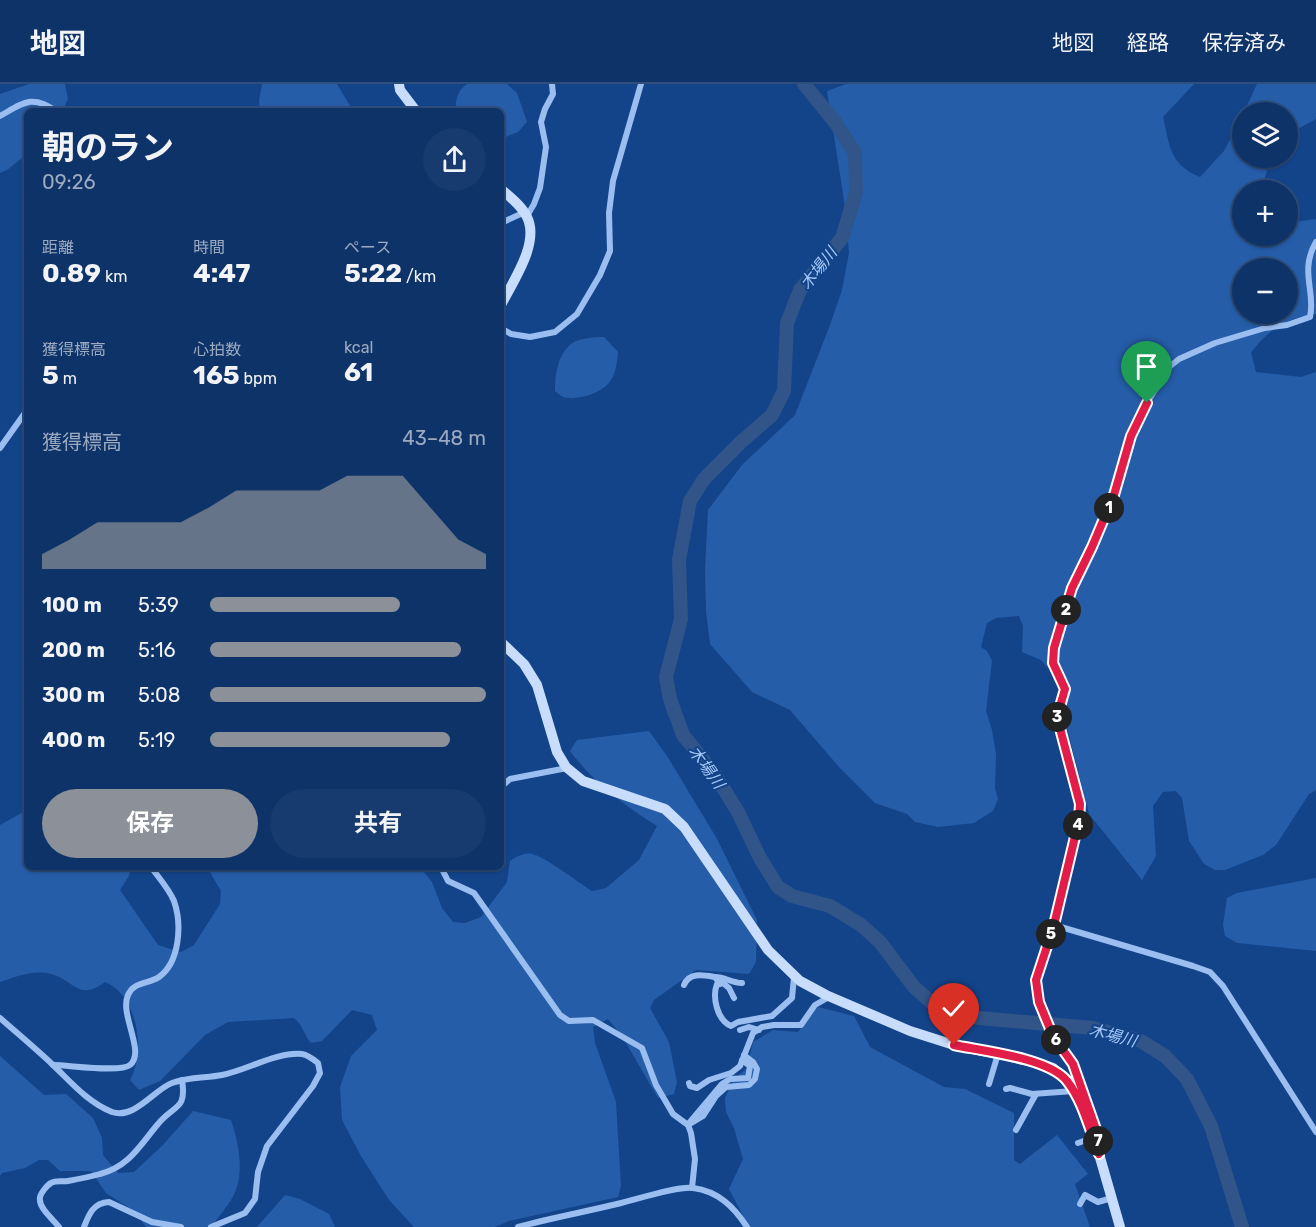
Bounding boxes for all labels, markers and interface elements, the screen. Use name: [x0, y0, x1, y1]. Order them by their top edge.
text: 地図: [30, 27, 86, 60]
text: 地図: [1052, 30, 1094, 55]
text: 経路: [1127, 30, 1169, 55]
text: 保存済み: [1202, 30, 1286, 55]
map controls: [1232, 102, 1298, 324]
button: layers: [1232, 102, 1298, 168]
text: 朝のラン: [42, 128, 174, 167]
button: share: [423, 128, 486, 191]
text: 09:26: [42, 170, 95, 194]
button: +: [1232, 180, 1298, 246]
text: 距離: [42, 238, 74, 257]
text: 時間: [193, 238, 225, 257]
text: ペース: [344, 238, 391, 257]
water label: 木場川: [796, 242, 842, 293]
text: 0.89: [42, 258, 101, 289]
text: 4:47: [193, 258, 250, 289]
text: 5:22: [344, 258, 402, 289]
button: −: [1232, 258, 1298, 324]
text: km: [101, 267, 127, 286]
text: /km: [402, 267, 436, 286]
text: kcal: [344, 338, 373, 357]
text: 獲得標高: [42, 340, 106, 359]
text: 心拍数: [193, 340, 241, 359]
pin: [1121, 341, 1172, 403]
icon: arrive: [1130, 350, 1163, 383]
text: 61: [344, 357, 373, 388]
text: 5: [42, 360, 59, 391]
text: 165: [193, 360, 240, 391]
text: m: [59, 369, 77, 388]
text: bpm: [240, 369, 277, 388]
text: 43–48 m: [402, 426, 486, 450]
text: 獲得標高: [42, 430, 122, 454]
pin: 1: [1094, 493, 1124, 523]
text: 1: [1105, 498, 1113, 517]
text: 100 m: [42, 593, 102, 617]
text: 5:39: [138, 593, 179, 617]
pin: 2: [1051, 595, 1081, 625]
text: 2: [1061, 600, 1071, 619]
text: 200 m: [42, 638, 105, 662]
text: 5:16: [138, 638, 176, 662]
text: 300 m: [42, 683, 105, 707]
text: 5:08: [138, 683, 180, 707]
pin: 3: [1042, 702, 1072, 732]
text: 3: [1052, 707, 1062, 726]
text: 400 m: [42, 728, 105, 752]
text: 5:19: [138, 728, 175, 752]
water label: 木場川: [685, 742, 730, 794]
button: 保存: [42, 789, 258, 858]
button: 共有: [270, 789, 486, 858]
pin: 4: [1063, 810, 1093, 840]
text: 4: [1073, 815, 1083, 834]
pin: 5: [1036, 919, 1066, 949]
text: 5: [1046, 924, 1056, 943]
pin: [928, 983, 979, 1045]
icon: check: [937, 992, 970, 1025]
water label: 木場川: [1087, 1020, 1140, 1051]
pin: 6: [1041, 1025, 1071, 1055]
text: 6: [1051, 1030, 1061, 1049]
pin: 7: [1083, 1126, 1113, 1156]
text: 7: [1093, 1131, 1103, 1150]

